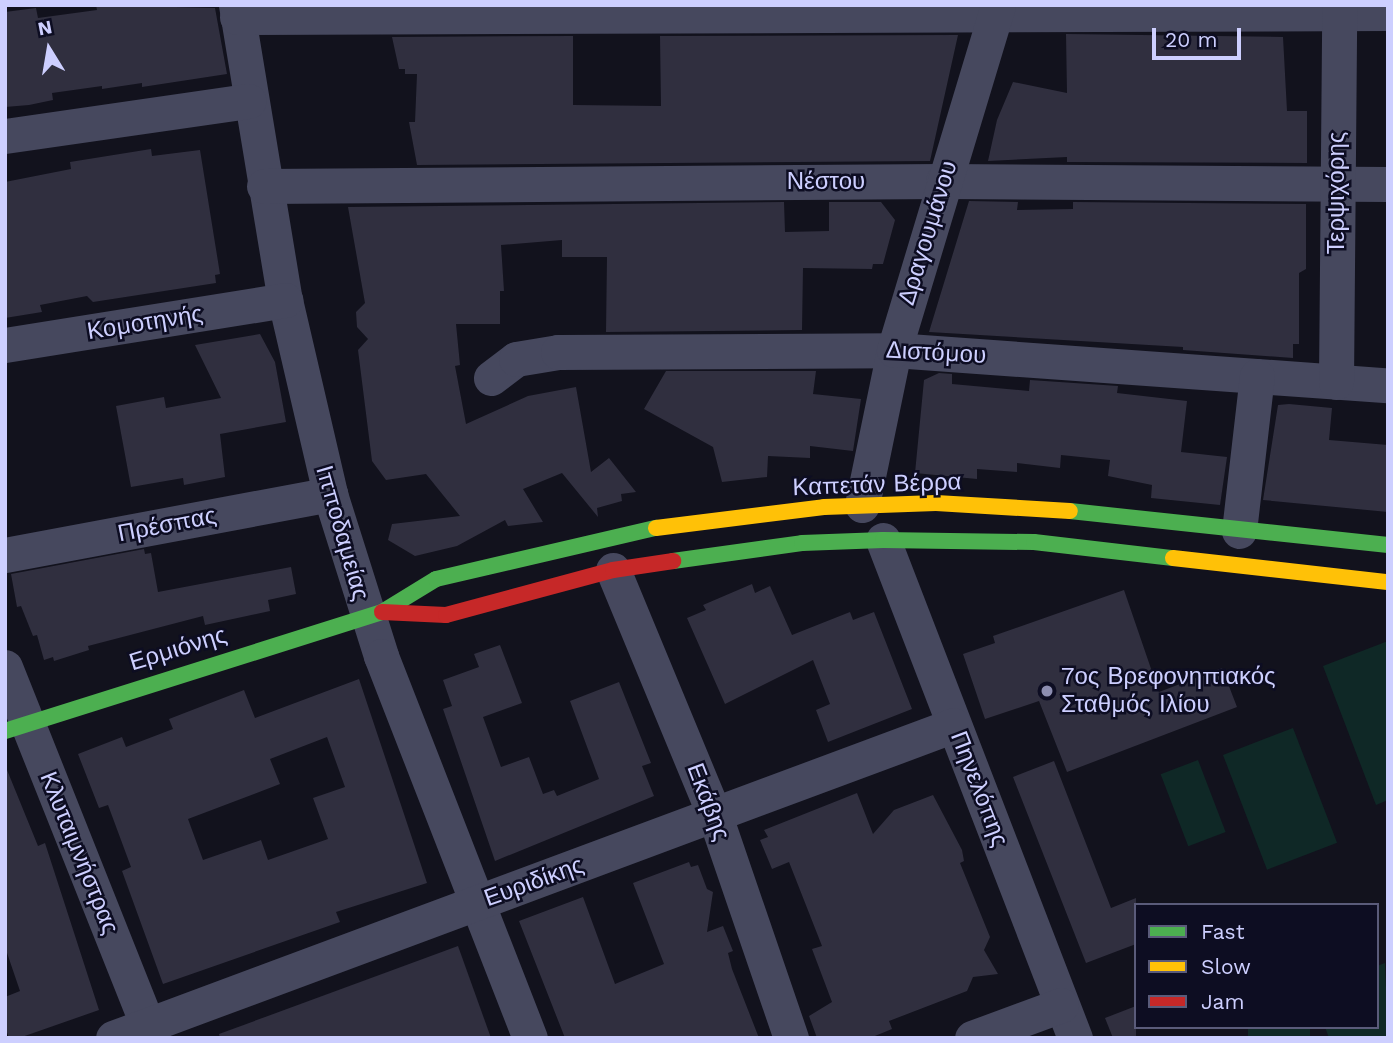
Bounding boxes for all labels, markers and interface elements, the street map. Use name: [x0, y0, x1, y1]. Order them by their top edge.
north arrow: [14, 14, 84, 84]
scale bar: [1155, 14, 1244, 58]
text: N: [36, 15, 54, 41]
text: 20 m: [1165, 27, 1217, 52]
street label: Τερψιχόρης: [1323, 132, 1351, 254]
street label: Δραγουμάνου: [892, 157, 964, 309]
street label: Νέστου: [787, 168, 865, 196]
street label: Κομοτηνής: [85, 300, 205, 346]
street label: Διστόμου: [885, 336, 987, 370]
street label: Ιπποδαμείας: [309, 462, 375, 604]
street label: Καπετάν Βέρρα: [792, 468, 962, 502]
street label: Πρέσπας: [115, 501, 219, 549]
street label: Ερμιόνης: [126, 621, 230, 677]
place label: 7ος Βρεφονηπιακός Σταθμός Ιλίου: [1061, 663, 1276, 719]
marker: 7ος Βρεφονηπιακός Σταθμός Ιλίου: [1039, 683, 1055, 699]
street label: Πηνελόπης: [944, 727, 1014, 851]
street label: Εκάβης: [680, 759, 736, 845]
street label: Κλυταιμνήστρας: [33, 768, 125, 938]
street label: Ευριδίκης: [480, 851, 588, 913]
legend: [1134, 903, 1379, 1029]
text: Fast: [1201, 919, 1245, 944]
text: Slow: [1201, 954, 1251, 979]
text: Jam: [1201, 989, 1244, 1014]

